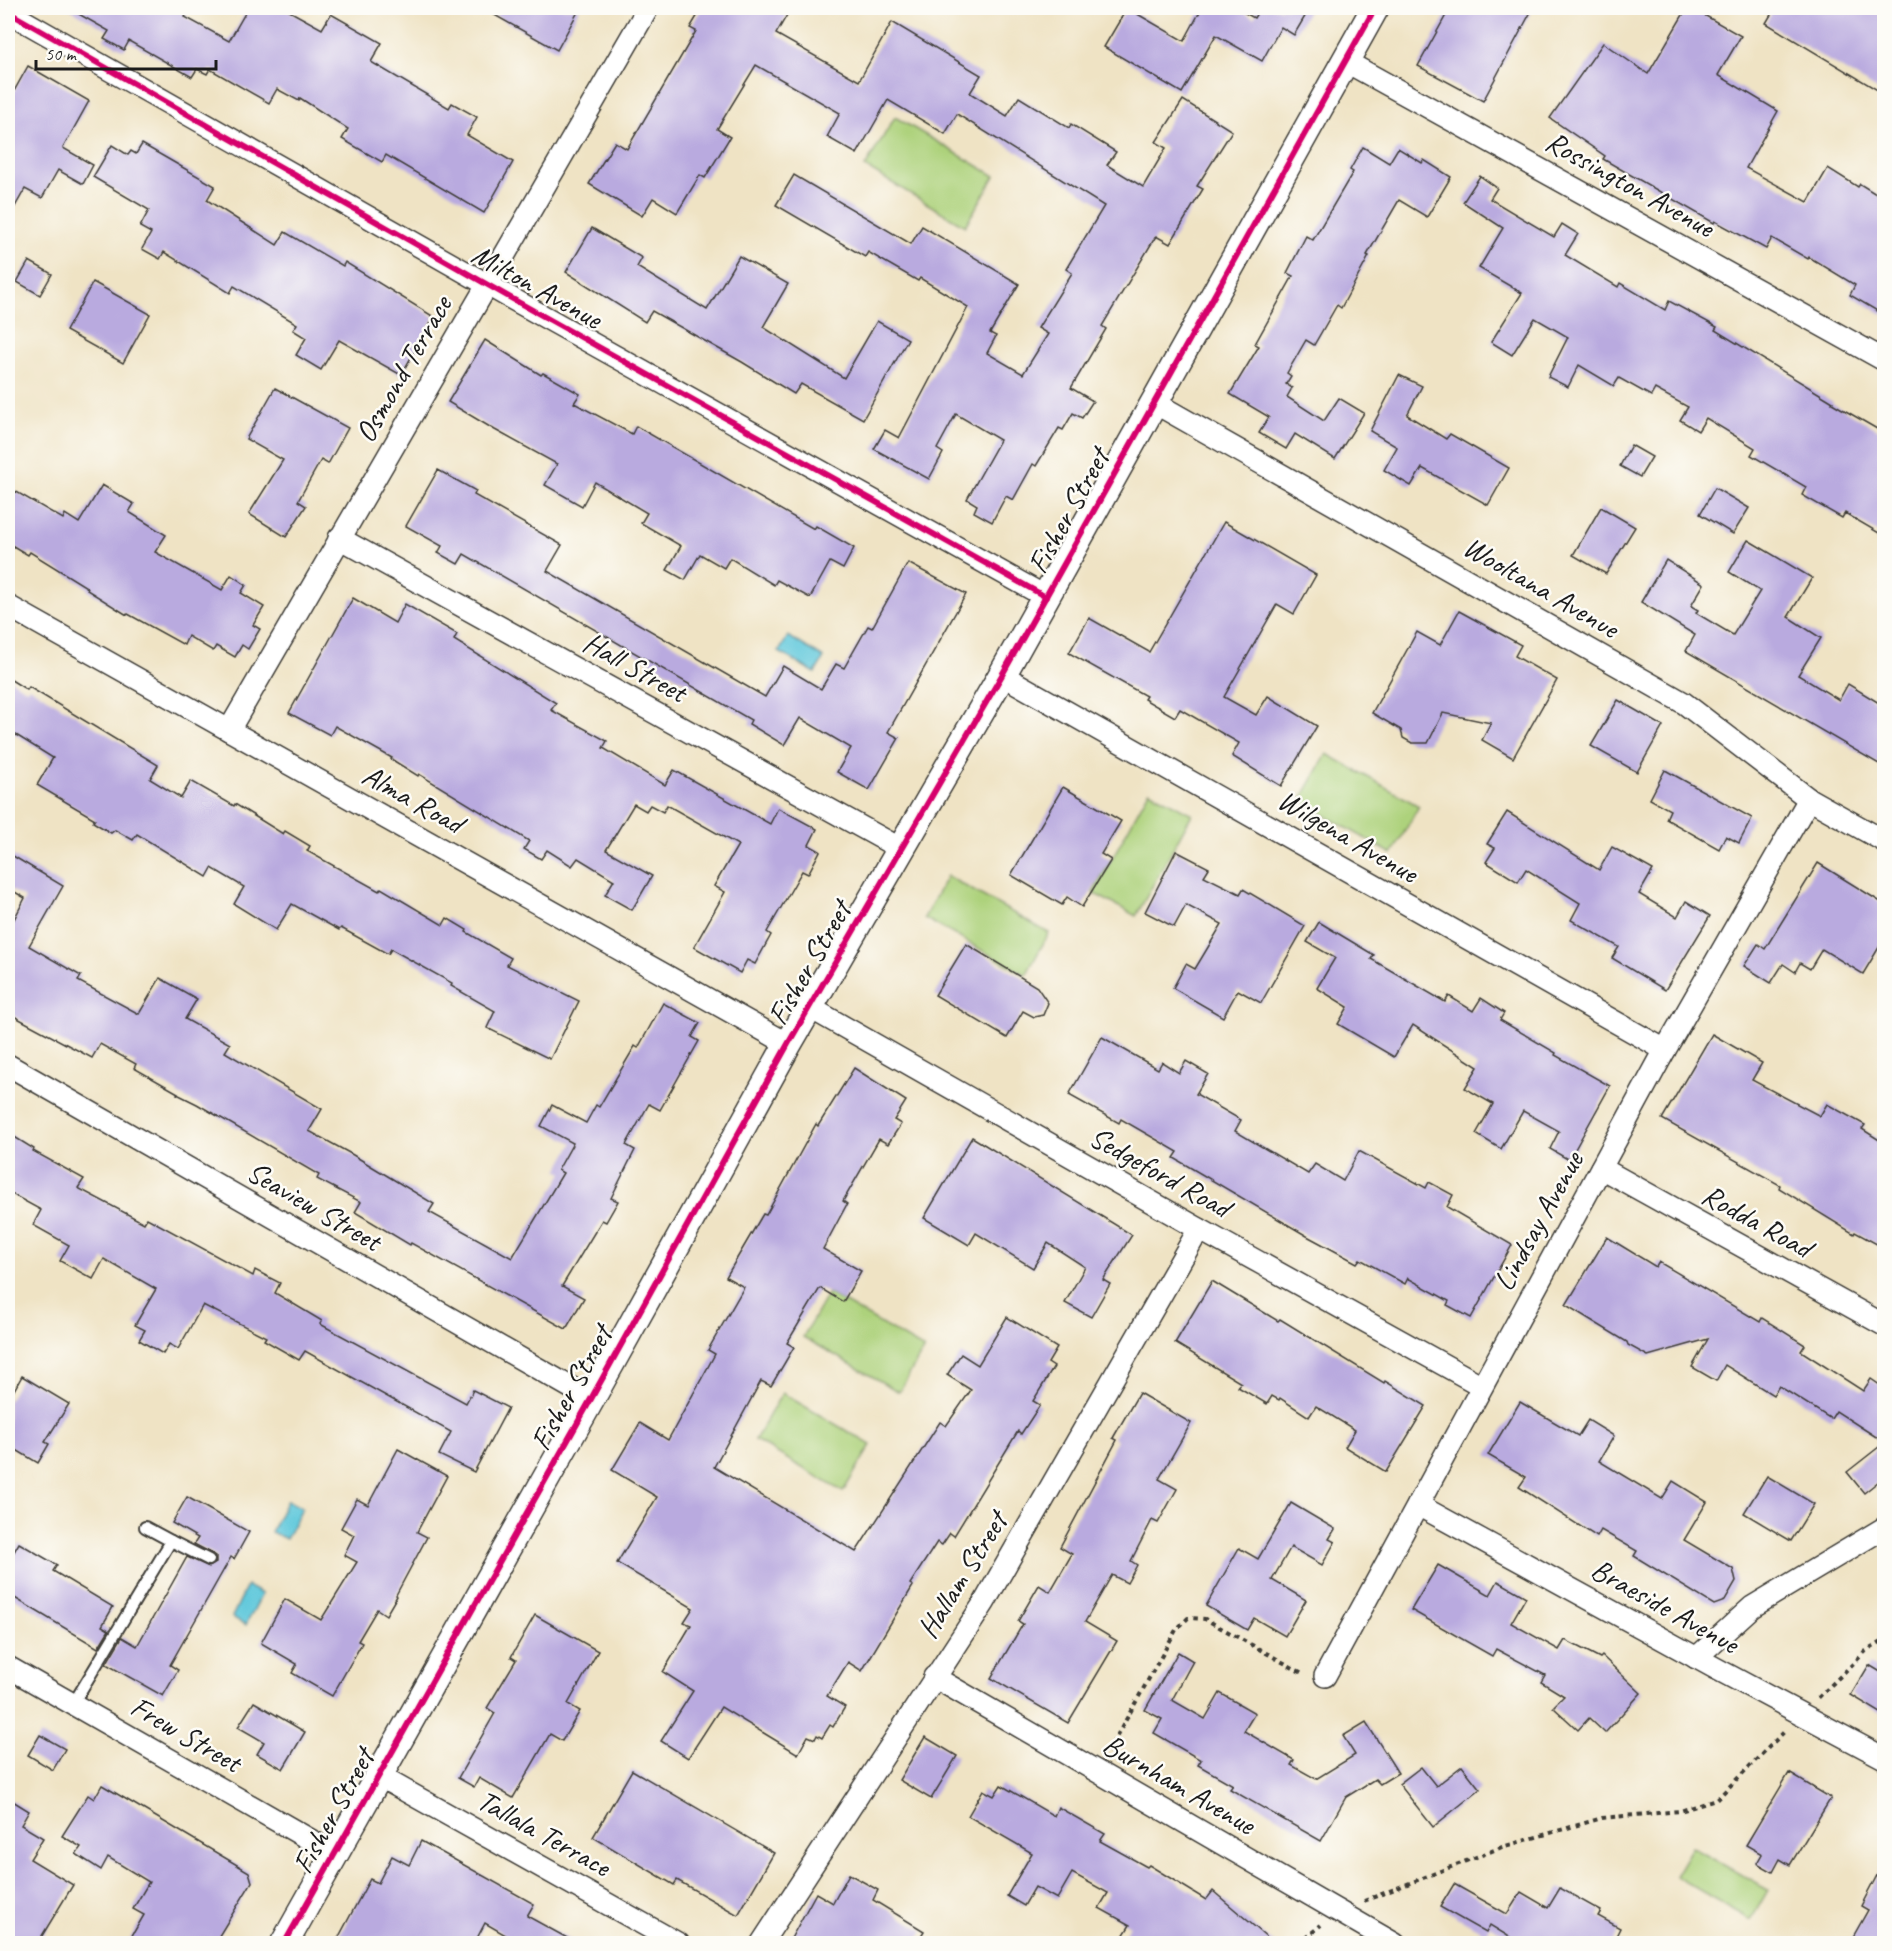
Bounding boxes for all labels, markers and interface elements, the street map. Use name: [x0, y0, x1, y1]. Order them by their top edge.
scale bar: [36, 33, 216, 71]
text: 50 m: [45, 43, 78, 65]
street label: Rossington Avenue: [1539, 122, 1723, 247]
street label: Milton Avenue: [465, 235, 611, 338]
street label: Osmond Terrace: [346, 287, 461, 449]
street label: Fisher Street: [1018, 439, 1120, 580]
street label: Wooltana Avenue: [1457, 527, 1627, 648]
street label: Hall Street: [577, 623, 696, 712]
street label: Alma Road: [356, 756, 474, 844]
street label: Wilgena Avenue: [1271, 781, 1427, 892]
street label: Fisher Street: [758, 891, 862, 1032]
street label: Sedgeford Road: [1083, 1118, 1241, 1228]
street label: Lindsay Avenue: [1484, 1143, 1593, 1297]
street label: Seaview Street: [240, 1152, 390, 1261]
street label: Rodda Road: [1695, 1175, 1822, 1269]
street label: Fisher Street: [521, 1316, 623, 1457]
street label: Hallam Street: [908, 1501, 1018, 1645]
street label: Braeside Avenue: [1585, 1550, 1747, 1663]
street label: Frew Street: [124, 1687, 251, 1782]
street label: Burnham Avenue: [1096, 1725, 1264, 1844]
street label: Fisher Street: [283, 1739, 385, 1880]
street label: Tallala Terrace: [471, 1781, 619, 1886]

